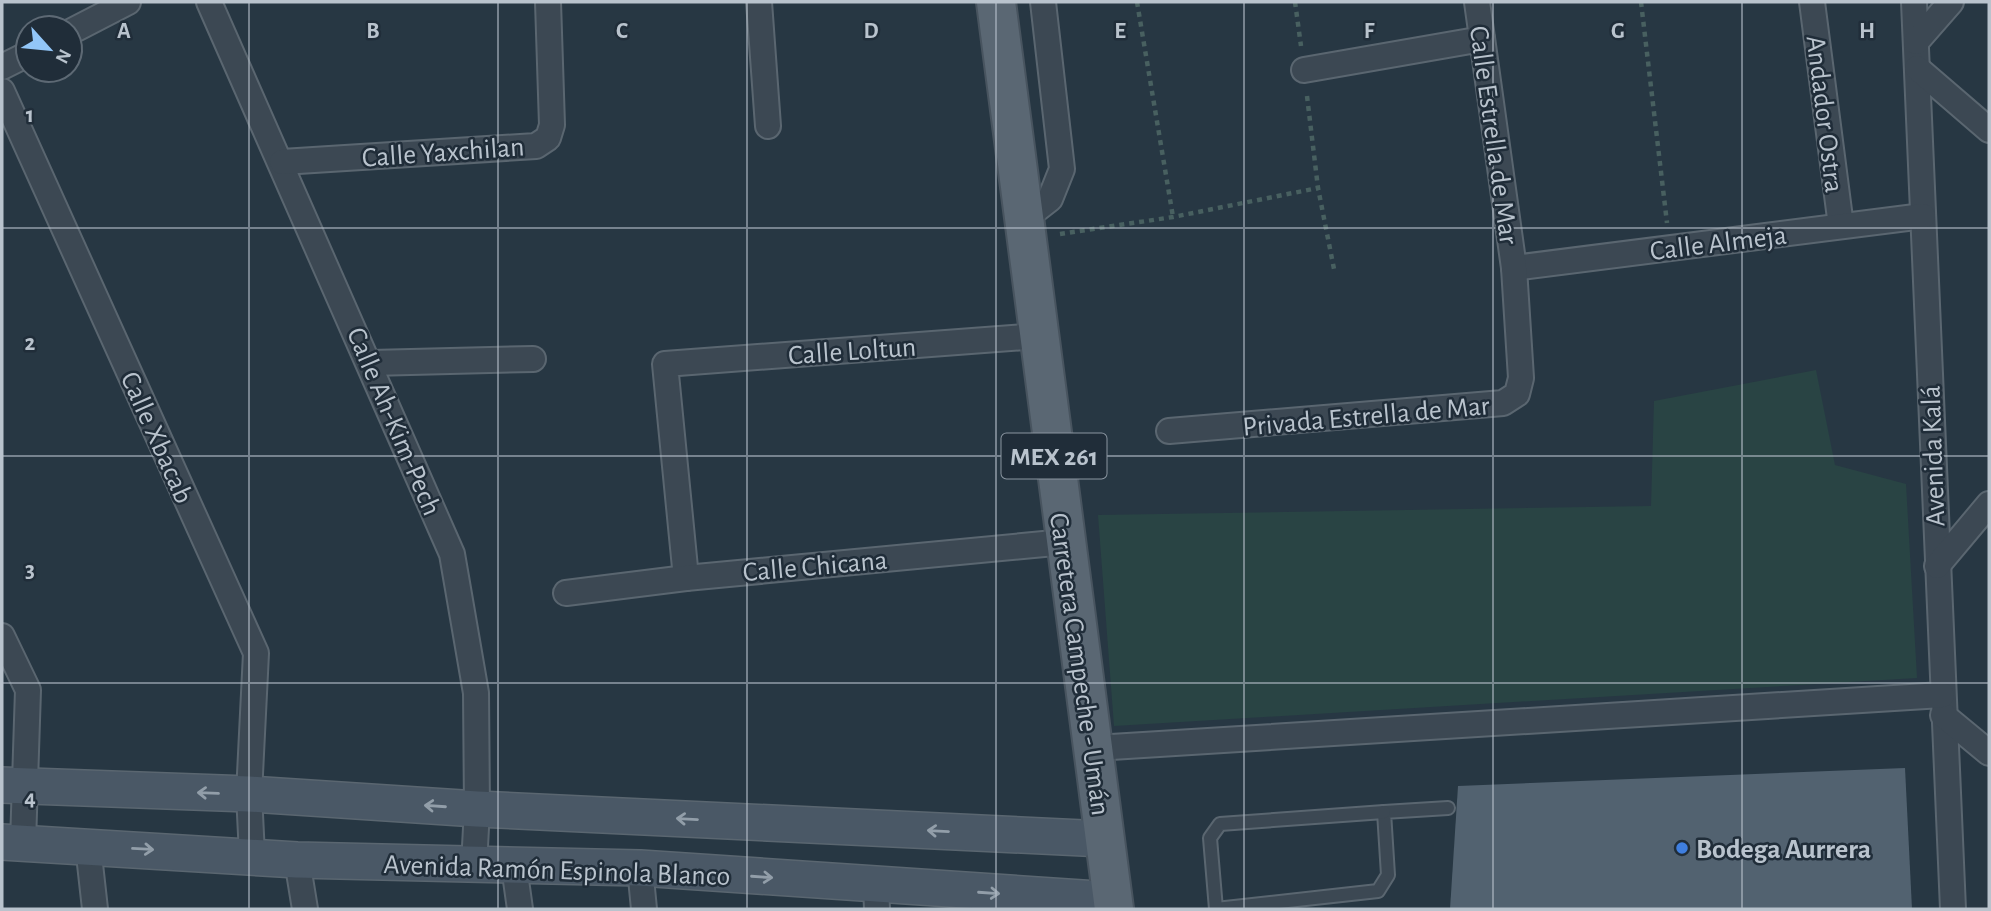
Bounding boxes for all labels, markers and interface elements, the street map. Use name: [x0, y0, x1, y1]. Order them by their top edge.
north arrow: [14, 14, 84, 84]
text: A: [117, 20, 131, 43]
text: B: [366, 20, 380, 43]
text: C: [616, 20, 628, 43]
text: D: [863, 20, 879, 43]
text: E: [1114, 20, 1126, 43]
text: F: [1364, 20, 1375, 43]
text: G: [1611, 20, 1625, 43]
text: H: [1859, 20, 1875, 43]
street label: Calle Estrella de Mar: [1464, 24, 1522, 246]
street label: Andador Ostra: [1800, 34, 1848, 195]
text: N: [51, 46, 74, 66]
text: 1: [26, 104, 34, 127]
street label: Calle Yaxchilan: [361, 133, 525, 173]
street label: Calle Almeja: [1648, 222, 1788, 266]
street label: Calle Ah-Kim-Pech: [341, 324, 445, 520]
text: 2: [25, 332, 36, 355]
street label: Calle Loltun: [787, 334, 917, 370]
street label: Calle Xbacab: [115, 368, 198, 508]
street label: Avenida Kalá: [1918, 385, 1950, 527]
street label: Privada Estrella de Mar: [1241, 392, 1491, 442]
road number: MEX 261: [1002, 433, 1106, 478]
street label: Carretera Campeche - Umán: [1044, 511, 1114, 817]
street label: Calle Chicana: [742, 547, 889, 587]
text: 3: [25, 559, 35, 582]
one-way arrow: [197, 786, 220, 799]
text: 4: [24, 787, 36, 810]
one-way arrow: [424, 799, 447, 812]
one-way arrow: [675, 812, 698, 825]
one-way arrow: [927, 824, 950, 837]
place label: Bodega Aurrera: [1696, 836, 1871, 864]
marker: Bodega Aurrera: [1674, 840, 1690, 856]
one-way arrow: [132, 843, 154, 856]
street label: Avenida Ramón Espinola Blanco: [383, 851, 731, 891]
one-way arrow: [750, 871, 773, 884]
one-way arrow: [977, 886, 1000, 899]

